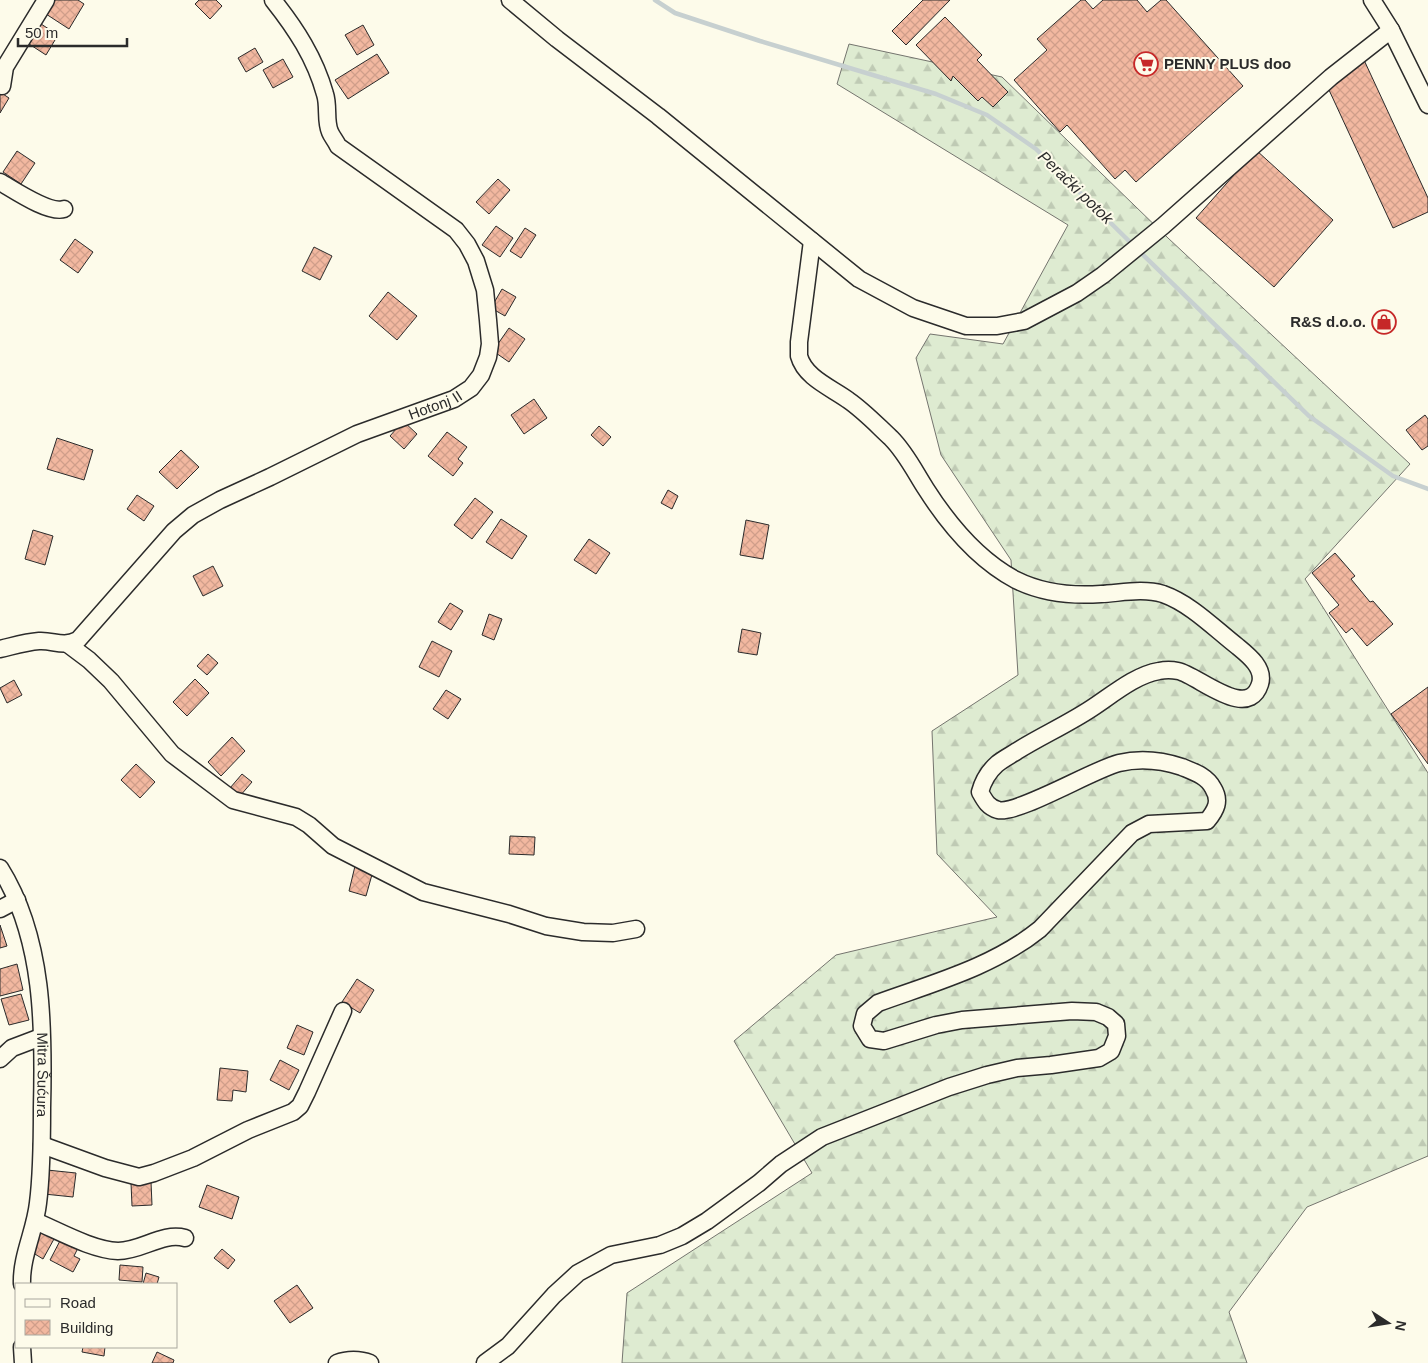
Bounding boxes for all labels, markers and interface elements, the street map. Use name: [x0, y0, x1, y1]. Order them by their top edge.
scale bar: [18, 15, 126, 47]
text: 50 m: [25, 24, 58, 41]
supermarket icon: PENNY PLUS doo: [1133, 51, 1159, 77]
place label: PENNY PLUS doo: [1164, 55, 1291, 72]
water label: Perački potok: [1035, 148, 1117, 228]
shop icon: R&S d.o.o.: [1371, 309, 1397, 335]
place label: R&S d.o.o.: [1290, 313, 1366, 330]
street label: Hotonj II: [406, 387, 465, 423]
street label: Mitra Šućura: [34, 1032, 52, 1118]
legend: [15, 1283, 178, 1348]
text: Road: [60, 1294, 96, 1311]
north arrow: [1363, 1298, 1413, 1348]
text: Building: [60, 1319, 113, 1336]
text: N: [1392, 1319, 1410, 1332]

